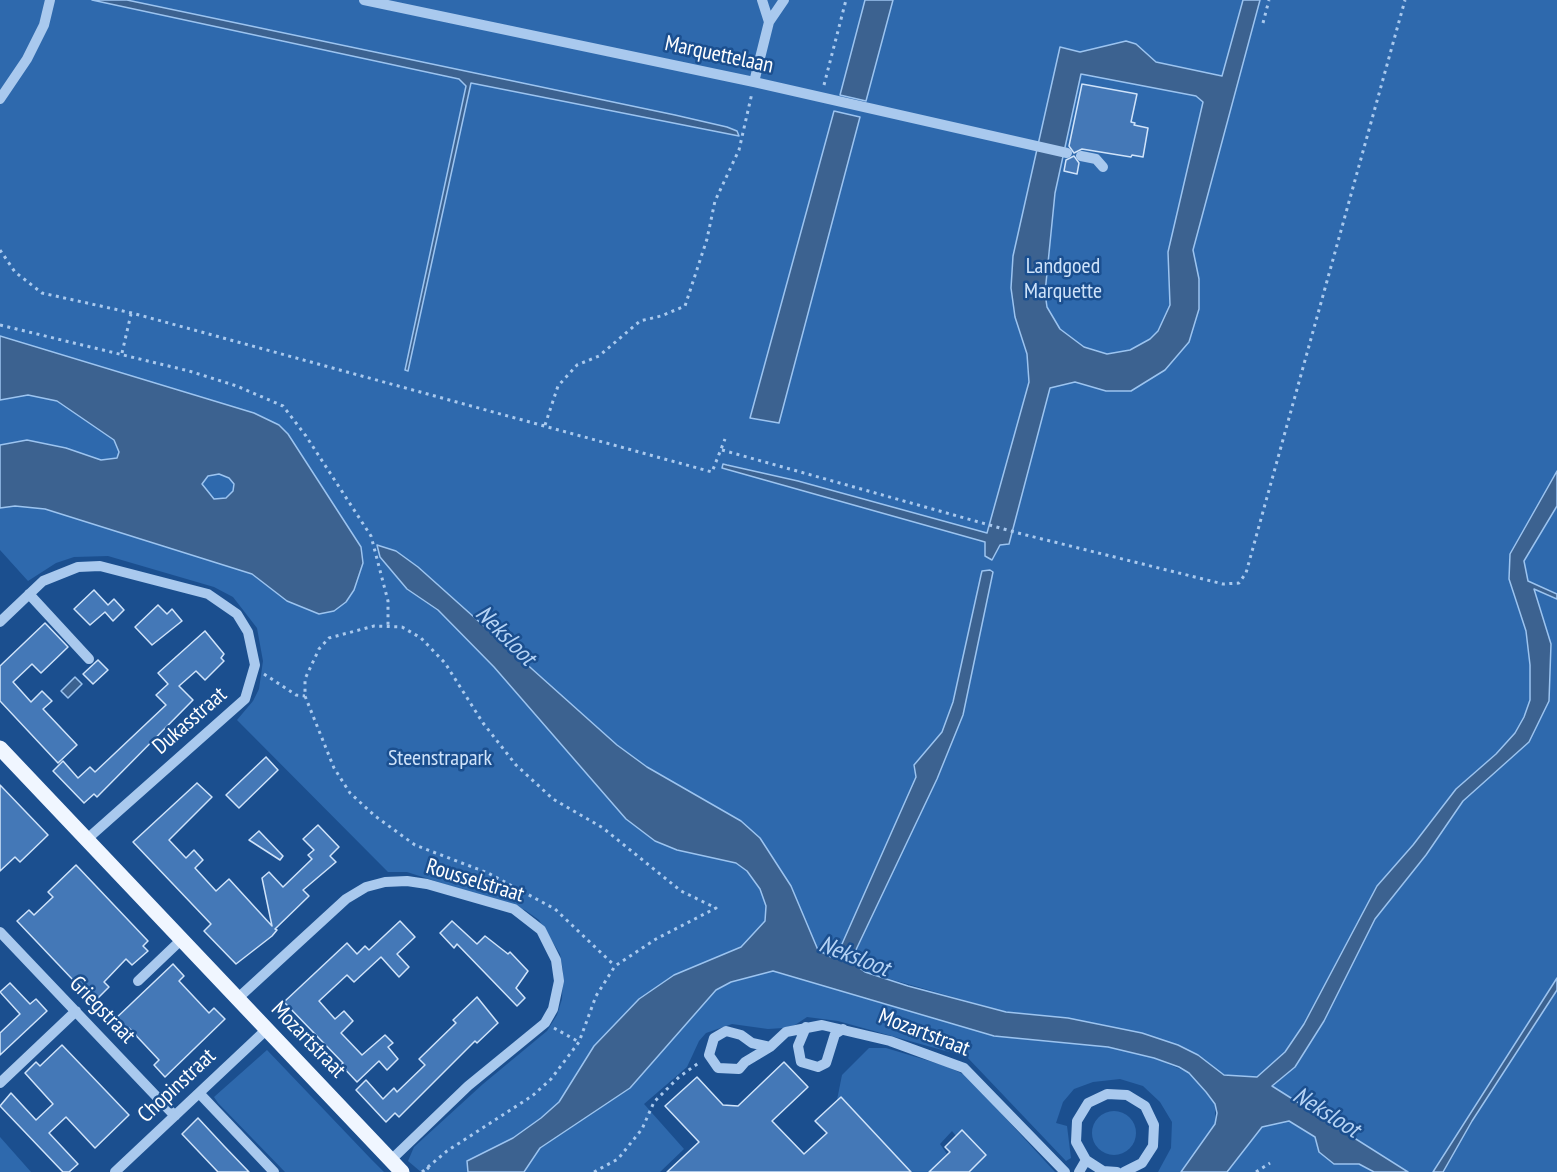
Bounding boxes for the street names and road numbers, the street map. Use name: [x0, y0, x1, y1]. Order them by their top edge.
street label: Marquettelaan: [662, 31, 776, 79]
street label: Dukasstraat: [148, 682, 232, 760]
street label: Rousselstraat: [423, 854, 527, 908]
street label: Griegstraat: [64, 971, 140, 1049]
street label: Mozartstraat: [265, 996, 351, 1084]
street label: Mozartstraat: [875, 1004, 973, 1062]
street label: Chopinstraat: [133, 1043, 221, 1129]

